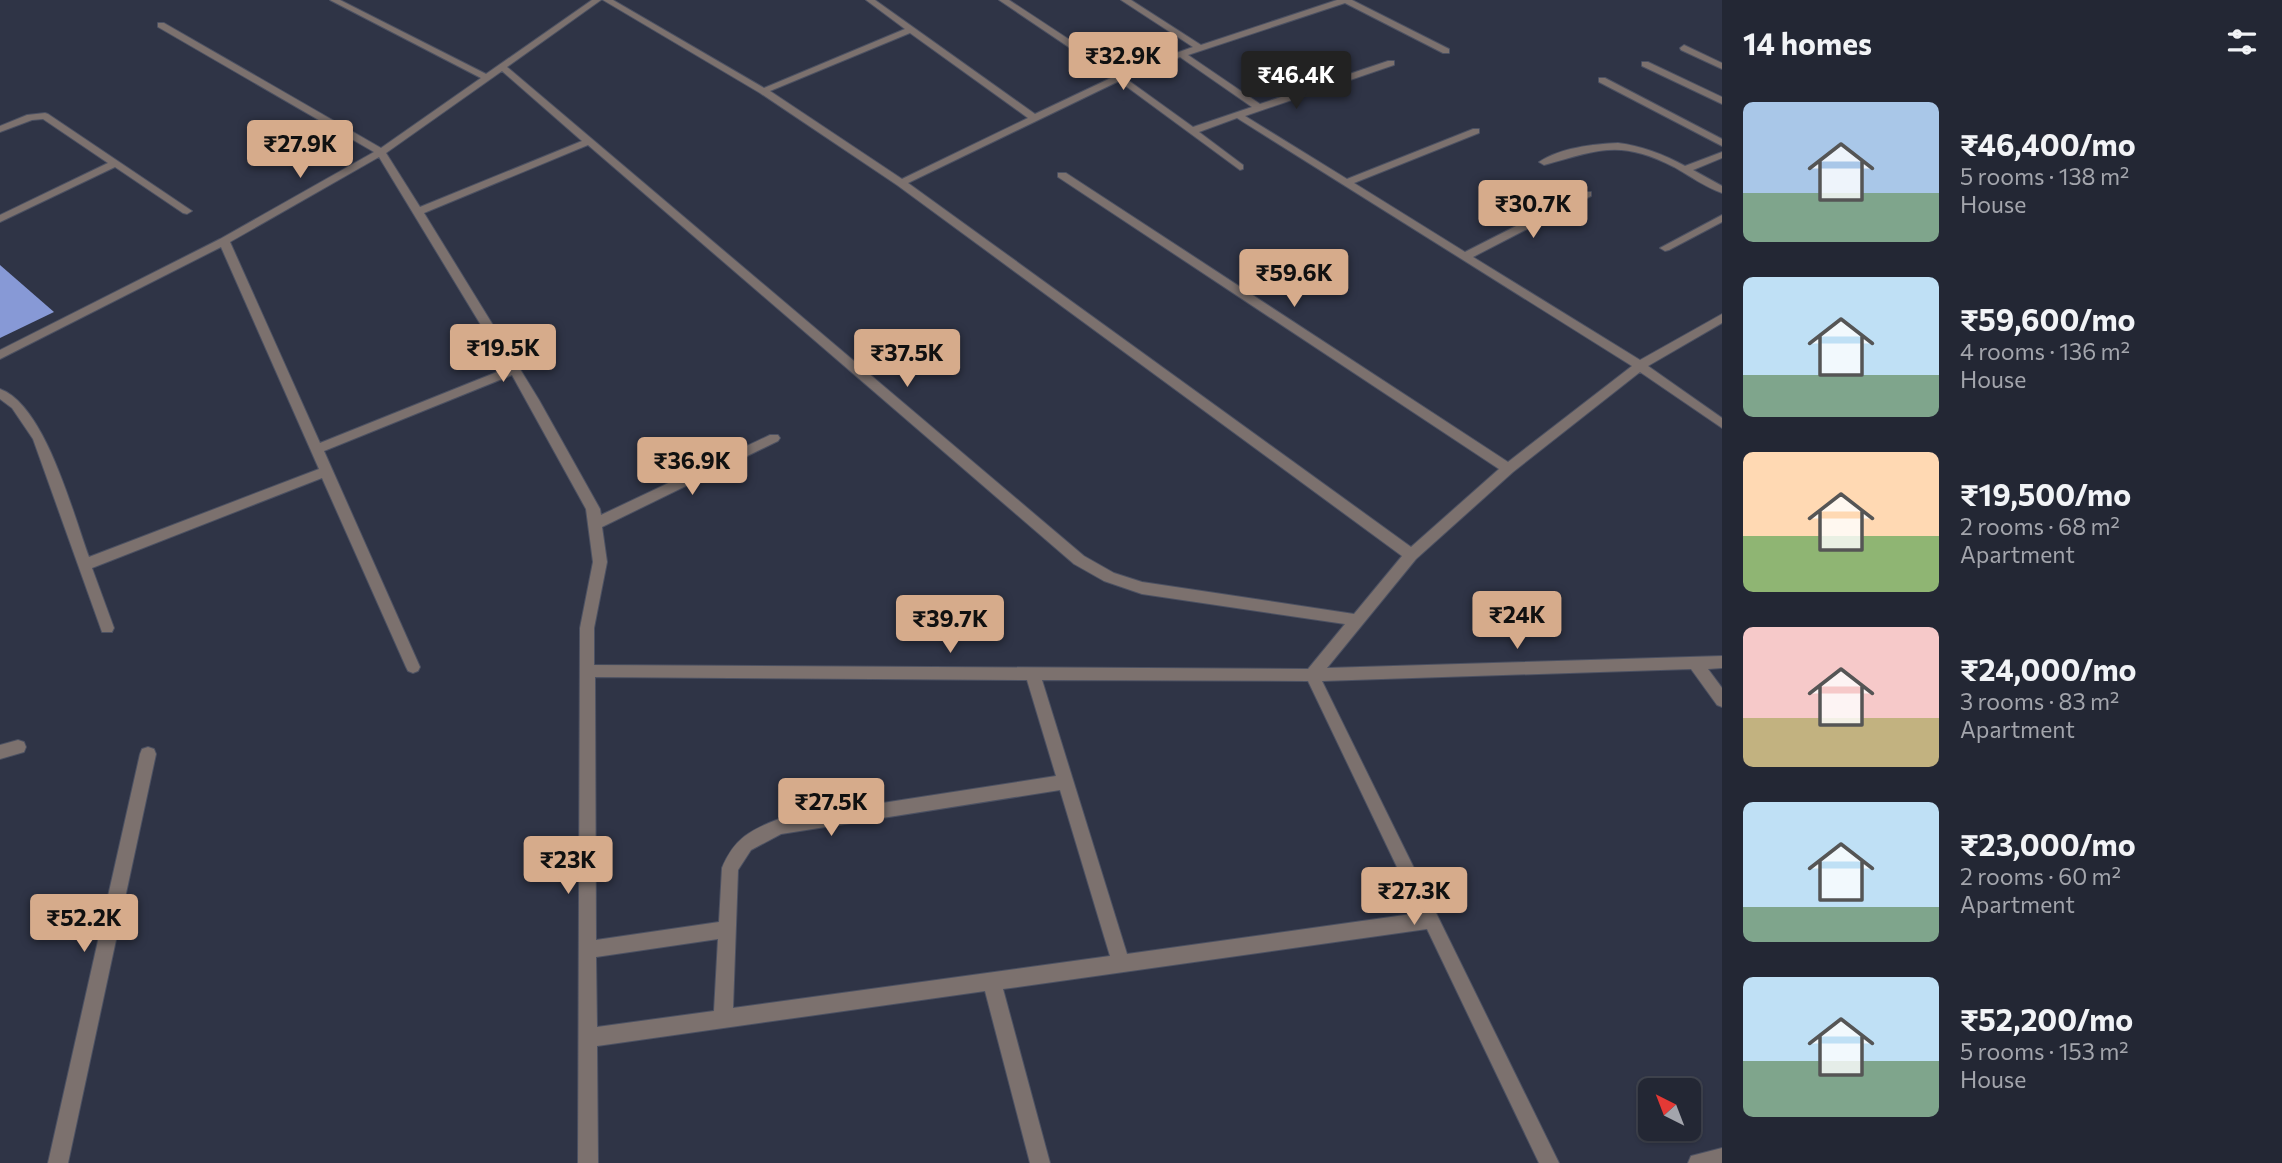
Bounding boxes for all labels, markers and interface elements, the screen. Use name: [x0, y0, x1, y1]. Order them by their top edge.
icon: filters: [2223, 23, 2261, 61]
text: 14 homes: [1743, 24, 1872, 61]
pin: ₹32.9K: [1066, 32, 1180, 92]
text: ₹32.9K: [1085, 41, 1161, 69]
pin: ₹46.4K: [1239, 52, 1353, 111]
text: ₹46.4K: [1257, 60, 1335, 88]
pin: ₹27.9K: [243, 120, 357, 180]
text: ₹46,400/mo: [1960, 125, 2136, 162]
text: ₹27.9K: [263, 129, 337, 157]
icon: home: [1799, 130, 1883, 214]
text: 5 rooms · 138 m²: [1960, 162, 2129, 190]
pin: ₹30.7K: [1476, 180, 1590, 240]
text: ₹30.7K: [1494, 189, 1572, 217]
text: House: [1960, 190, 2026, 218]
pin: ₹59.6K: [1237, 250, 1351, 309]
text: ₹59.6K: [1255, 258, 1333, 286]
text: ₹59,600/mo: [1960, 300, 2136, 337]
icon: home: [1799, 305, 1883, 389]
pin: ₹19.5K: [446, 324, 560, 384]
pin: ₹37.5K: [850, 330, 964, 389]
text: ₹19.5K: [466, 333, 540, 361]
text: 4 rooms · 136 m²: [1960, 337, 2130, 365]
text: ₹37.5K: [870, 338, 944, 366]
text: House: [1960, 365, 2026, 393]
pin: ₹36.9K: [635, 438, 749, 497]
text: ₹36.9K: [653, 446, 731, 474]
text: ₹19,500/mo: [1960, 475, 2131, 512]
icon: home: [1799, 480, 1883, 564]
text: 2 rooms · 68 m²: [1960, 512, 2120, 540]
text: Apartment: [1960, 540, 2075, 568]
pin: ₹24K: [1476, 592, 1558, 651]
pin: ₹39.7K: [893, 596, 1007, 655]
text: ₹24K: [1488, 600, 1546, 628]
text: ₹39.7K: [912, 604, 988, 632]
text: ₹24,000/mo: [1960, 650, 2137, 687]
icon: home: [1799, 655, 1883, 739]
text: 3 rooms · 83 m²: [1960, 687, 2119, 715]
text: Apartment: [1960, 715, 2075, 743]
pin: ₹27.5K: [774, 778, 888, 838]
text: ₹27.5K: [794, 787, 868, 815]
text: ₹23,000/mo: [1960, 825, 2136, 862]
icon: home: [1799, 830, 1883, 914]
pin: ₹23K: [527, 836, 609, 896]
text: ₹23K: [540, 845, 596, 873]
text: 2 rooms · 60 m²: [1960, 862, 2121, 890]
pin: ₹27.3K: [1357, 867, 1471, 927]
text: ₹27.3K: [1377, 876, 1451, 904]
text: Apartment: [1960, 890, 2075, 918]
pin: ₹52.2K: [27, 894, 141, 954]
text: ₹52.2K: [46, 903, 122, 931]
text: ₹52,200/mo: [1960, 1000, 2133, 1037]
icon: home: [1799, 1005, 1883, 1089]
text: 5 rooms · 153 m²: [1960, 1037, 2129, 1065]
text: House: [1960, 1065, 2026, 1093]
north arrow: [1638, 1078, 1701, 1141]
map controls: [1638, 1078, 1701, 1141]

